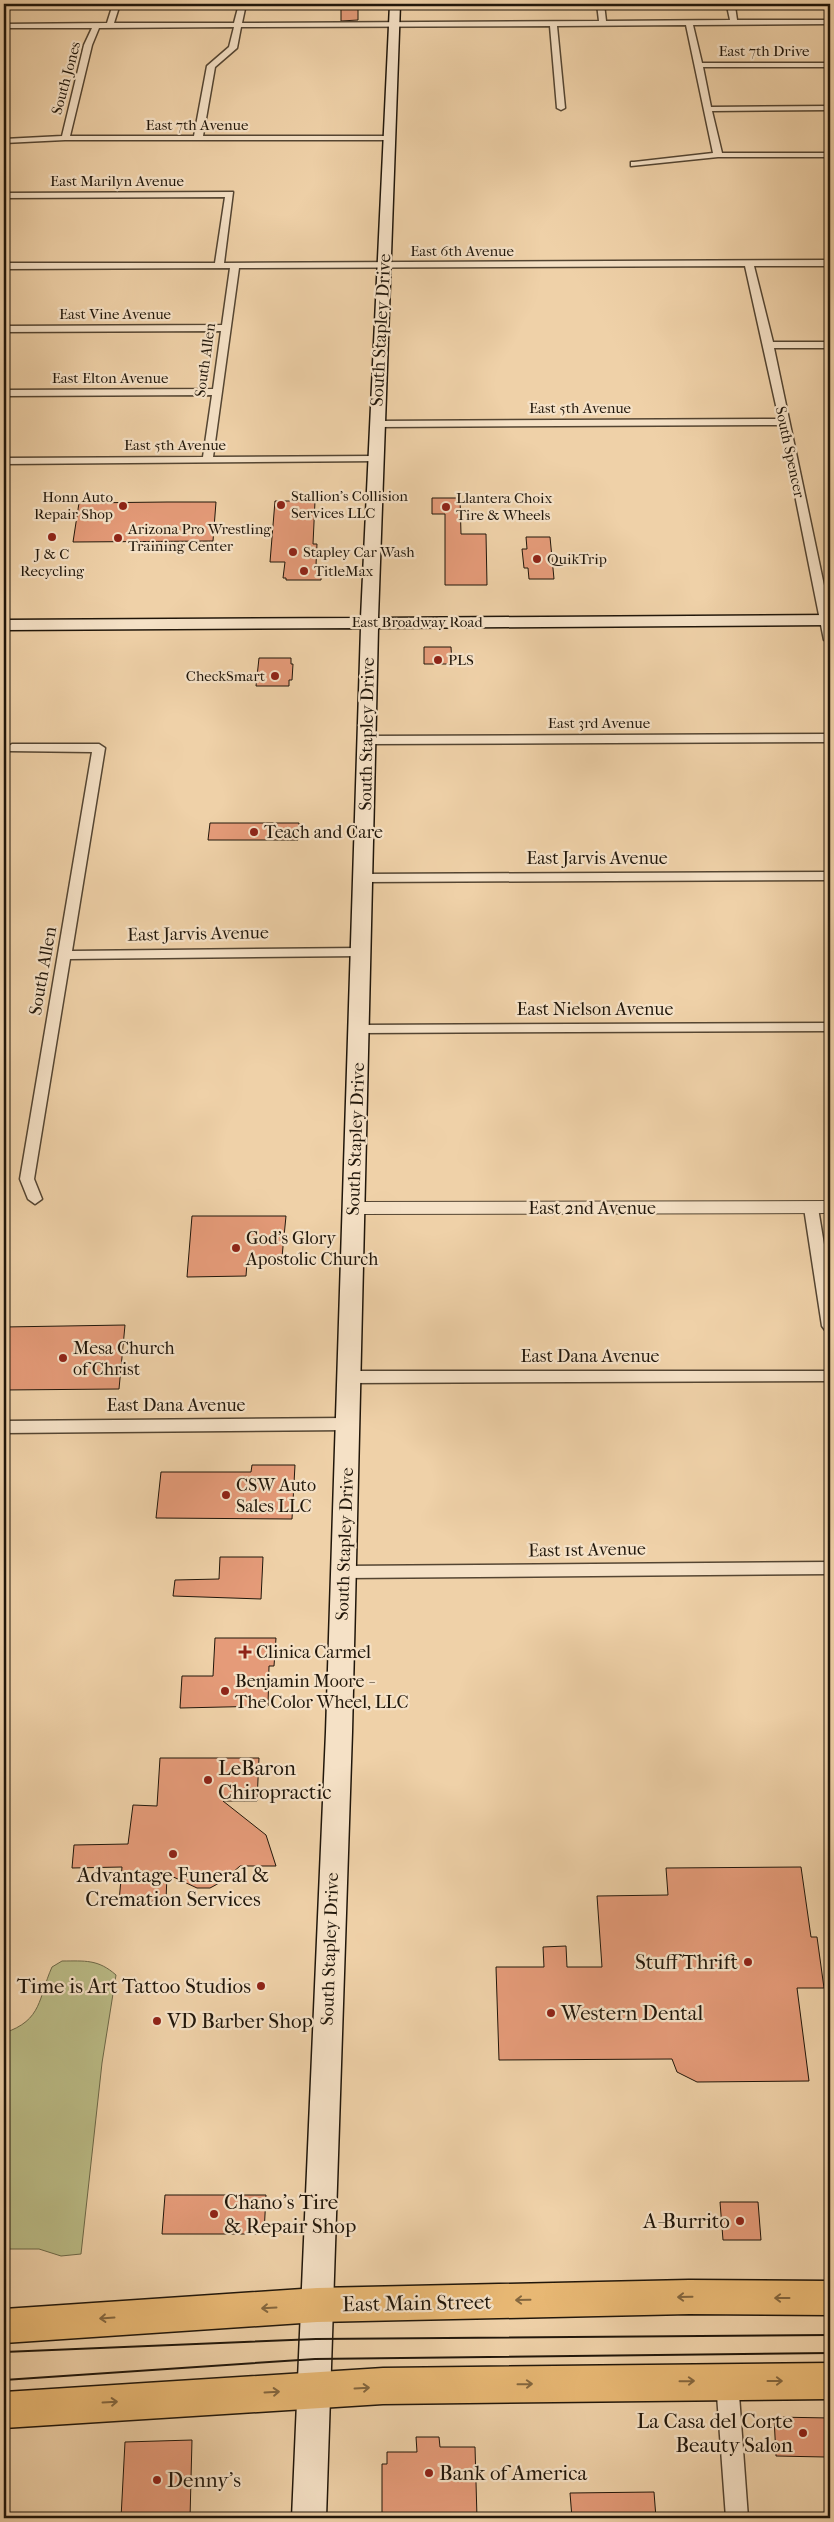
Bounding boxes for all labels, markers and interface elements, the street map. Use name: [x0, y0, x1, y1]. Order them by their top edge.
street label: South Jones: [48, 39, 85, 117]
street label: East 7th Drive: [718, 42, 810, 60]
street label: East 7th Avenue: [146, 116, 249, 134]
street label: East Marilyn Avenue: [50, 172, 184, 190]
street label: East 6th Avenue: [410, 242, 514, 260]
street label: South Stapley Drive: [367, 253, 396, 407]
street label: East Vine Avenue: [59, 305, 172, 323]
street label: South Allen: [191, 321, 219, 398]
street label: East Elton Avenue: [52, 369, 169, 387]
street label: East 5th Avenue: [529, 399, 632, 417]
street label: South Spencer: [772, 405, 809, 500]
street label: East 5th Avenue: [124, 436, 227, 454]
place label: Stallion's Collision Services LLC: [291, 487, 408, 522]
place label: Honn Auto Repair Shop: [34, 488, 113, 523]
place label: Llantera Choix Tire & Wheels: [456, 489, 552, 524]
marker: Stallion's Collision Services LLC: [275, 499, 287, 511]
marker: Honn Auto Repair Shop: [117, 500, 129, 512]
marker: Llantera Choix Tire & Wheels: [440, 501, 452, 513]
place label: Arizona Pro Wrestling Training Center: [127, 520, 272, 555]
marker: J & C Recycling: [46, 531, 58, 543]
marker: Arizona Pro Wrestling Training Center: [112, 532, 124, 544]
place label: Stapley Car Wash: [303, 543, 415, 561]
place label: J & C Recycling: [20, 545, 85, 580]
marker: Stapley Car Wash: [287, 546, 299, 558]
place label: QuikTrip: [547, 550, 607, 568]
marker: QuikTrip: [531, 553, 543, 565]
place label: TitleMax: [314, 562, 374, 580]
marker: TitleMax: [298, 565, 310, 577]
street label: East Broadway Road: [351, 613, 483, 631]
place label: PLS: [448, 651, 474, 669]
marker: PLS: [432, 654, 444, 666]
street label: South Stapley Drive: [355, 657, 379, 811]
place label: CheckSmart: [186, 667, 266, 685]
marker: CheckSmart: [269, 670, 281, 682]
street label: East 3rd Avenue: [548, 714, 651, 732]
place label: Teach and Care: [264, 822, 383, 843]
marker: Teach and Care: [248, 826, 260, 838]
street label: East Jarvis Avenue: [526, 848, 668, 869]
street label: East Jarvis Avenue: [127, 922, 269, 946]
street label: South Allen: [25, 925, 61, 1017]
street label: East Nielson Avenue: [517, 999, 673, 1020]
street label: South Stapley Drive: [343, 1062, 369, 1216]
street label: East 2nd Avenue: [528, 1198, 656, 1219]
place label: God’s Glory Apostolic Church: [245, 1228, 378, 1270]
marker: God’s Glory Apostolic Church: [230, 1242, 242, 1254]
place label: Mesa Church of Christ: [73, 1338, 175, 1380]
street label: East Dana Avenue: [520, 1346, 660, 1367]
marker: Mesa Church of Christ: [57, 1352, 69, 1364]
street label: East Dana Avenue: [106, 1395, 246, 1416]
street label: South Stapley Drive: [332, 1467, 358, 1621]
place label: CSW Auto Sales LLC: [236, 1475, 316, 1517]
marker: CSW Auto Sales LLC: [220, 1489, 232, 1501]
street label: East 1st Avenue: [528, 1538, 646, 1562]
place label: Clinica Carmel: [256, 1642, 371, 1663]
marker: Clinica Carmel: [238, 1645, 252, 1659]
place label: Benjamin Moore - The Color Wheel, LLC: [235, 1671, 409, 1713]
marker: Benjamin Moore - The Color Wheel, LLC: [219, 1685, 231, 1697]
place label: LeBaron Chiropractic: [218, 1756, 332, 1804]
marker: LeBaron Chiropractic: [202, 1774, 214, 1786]
marker: Advantage Funeral & Cremation Services: [167, 1848, 179, 1860]
place label: Advantage Funeral & Cremation Services: [76, 1863, 269, 1911]
street label: South Stapley Drive: [317, 1872, 343, 2026]
place label: Stuff Thrift: [635, 1950, 738, 1974]
marker: Stuff Thrift: [742, 1956, 754, 1968]
place label: Time is Art Tattoo Studios: [17, 1974, 251, 1998]
marker: Time is Art Tattoo Studios: [255, 1980, 267, 1992]
place label: Western Dental: [560, 2001, 704, 2025]
marker: Western Dental: [545, 2007, 557, 2019]
place label: VD Barber Shop: [166, 2009, 313, 2033]
marker: VD Barber Shop: [151, 2015, 163, 2027]
place label: Chano's Tire & Repair Shop: [224, 2190, 356, 2238]
marker: Chano's Tire & Repair Shop: [208, 2208, 220, 2220]
place label: A-Burrito: [642, 2209, 730, 2233]
marker: A-Burrito: [734, 2215, 746, 2227]
street label: East Main Street: [342, 2290, 492, 2316]
one-way arrow: [678, 2292, 694, 2302]
one-way arrow: [774, 2293, 790, 2303]
one-way arrow: [515, 2295, 532, 2305]
one-way arrow: [261, 2303, 277, 2312]
one-way arrow: [99, 2314, 115, 2323]
one-way arrow: [679, 2376, 695, 2386]
one-way arrow: [767, 2376, 783, 2386]
one-way arrow: [516, 2379, 533, 2389]
one-way arrow: [354, 2383, 370, 2392]
one-way arrow: [264, 2388, 280, 2397]
one-way arrow: [102, 2397, 118, 2406]
place label: La Casa del Corte Beauty Salon: [637, 2409, 793, 2457]
marker: La Casa del Corte Beauty Salon: [797, 2427, 809, 2439]
place label: Bank of America: [439, 2461, 587, 2485]
marker: Bank of America: [423, 2467, 435, 2479]
place label: Denny's: [167, 2468, 241, 2492]
marker: Denny's: [151, 2474, 163, 2486]

